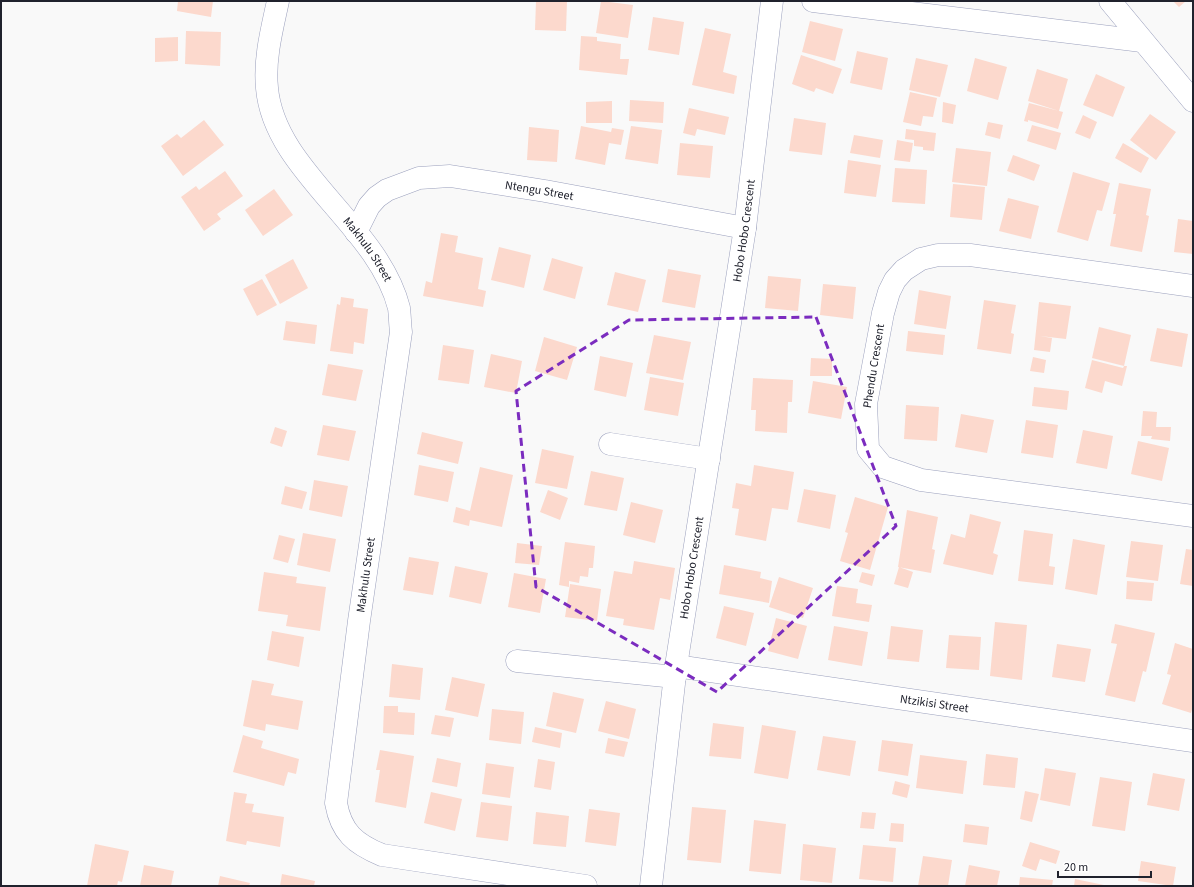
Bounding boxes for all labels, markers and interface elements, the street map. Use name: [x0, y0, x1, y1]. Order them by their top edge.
street label: Ntengu Street: [504, 176, 575, 205]
street label: Hobo Hobo Crescent: [728, 178, 759, 283]
street label: Makhulu Street: [339, 213, 396, 284]
street label: Phendu Crescent: [859, 323, 889, 409]
street label: Hobo Hobo Crescent: [675, 515, 708, 620]
street label: Makhulu Street: [352, 536, 380, 614]
street label: Ntzikisi Street: [899, 690, 970, 717]
scale bar: [1058, 853, 1151, 879]
text: 20 m: [1064, 859, 1088, 876]

